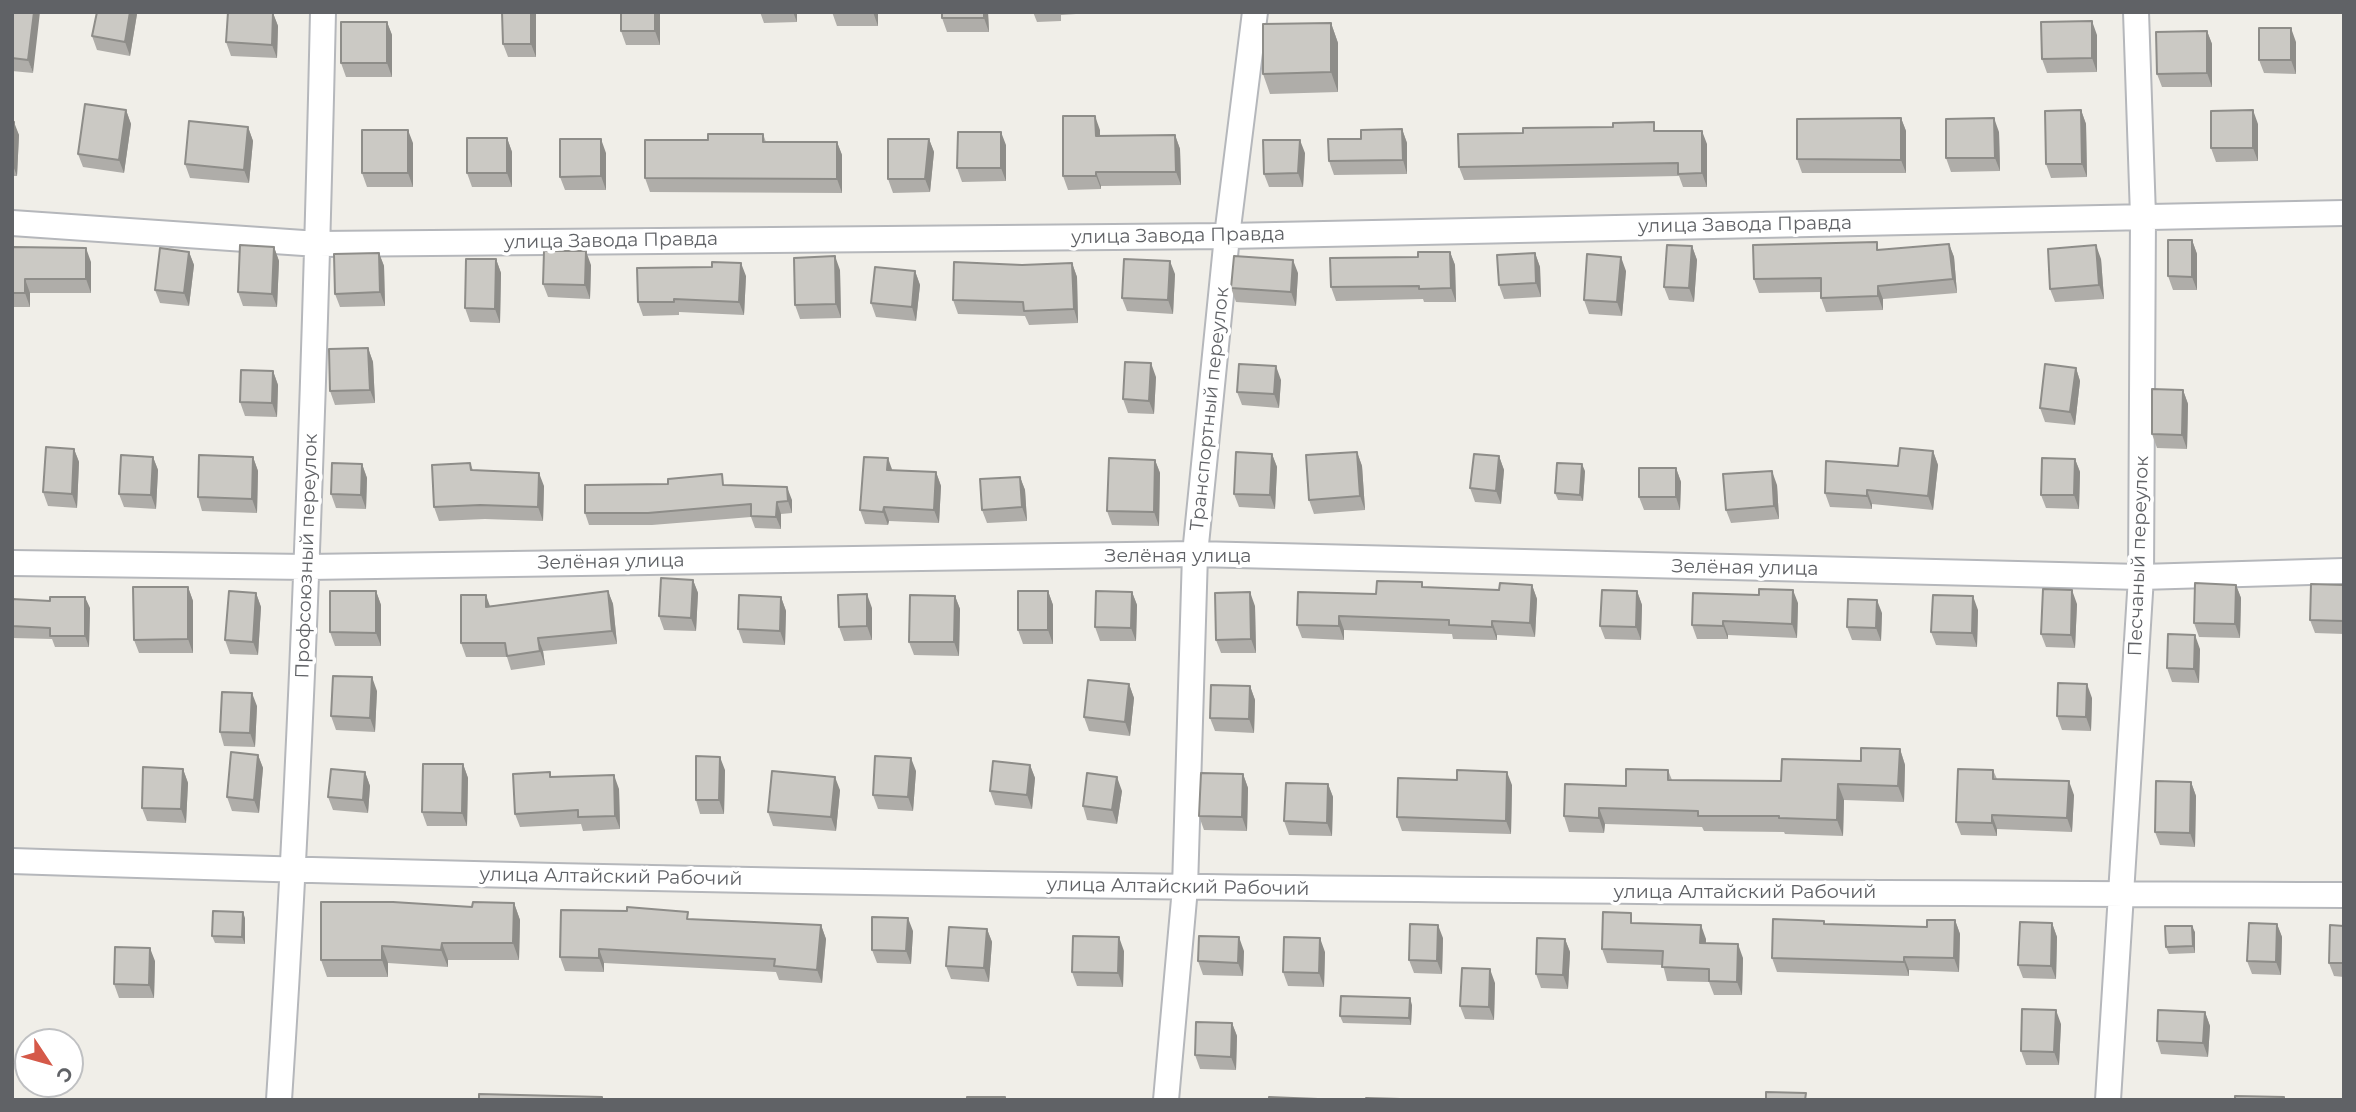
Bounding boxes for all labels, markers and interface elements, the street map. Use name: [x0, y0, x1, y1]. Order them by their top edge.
street label: улица Завода Правда: [1638, 212, 1852, 238]
street label: улица Завода Правда: [1071, 223, 1285, 249]
street label: улица Завода Правда: [504, 228, 718, 254]
street label: Транспортный переулок: [1186, 286, 1234, 532]
street label: Профсоюзный переулок: [291, 433, 323, 679]
street label: Песчаный переулок: [2124, 455, 2154, 657]
street label: Зелёная улица: [1105, 545, 1251, 567]
street label: Зелёная улица: [537, 549, 685, 575]
street label: Зелёная улица: [1671, 555, 1819, 581]
street label: улица Алтайский Рабочий: [479, 863, 743, 891]
street label: улица Алтайский Рабочий: [1046, 873, 1310, 901]
street label: улица Алтайский Рабочий: [1614, 881, 1876, 903]
north arrow: [14, 1028, 84, 1098]
text: С: [51, 1062, 78, 1087]

